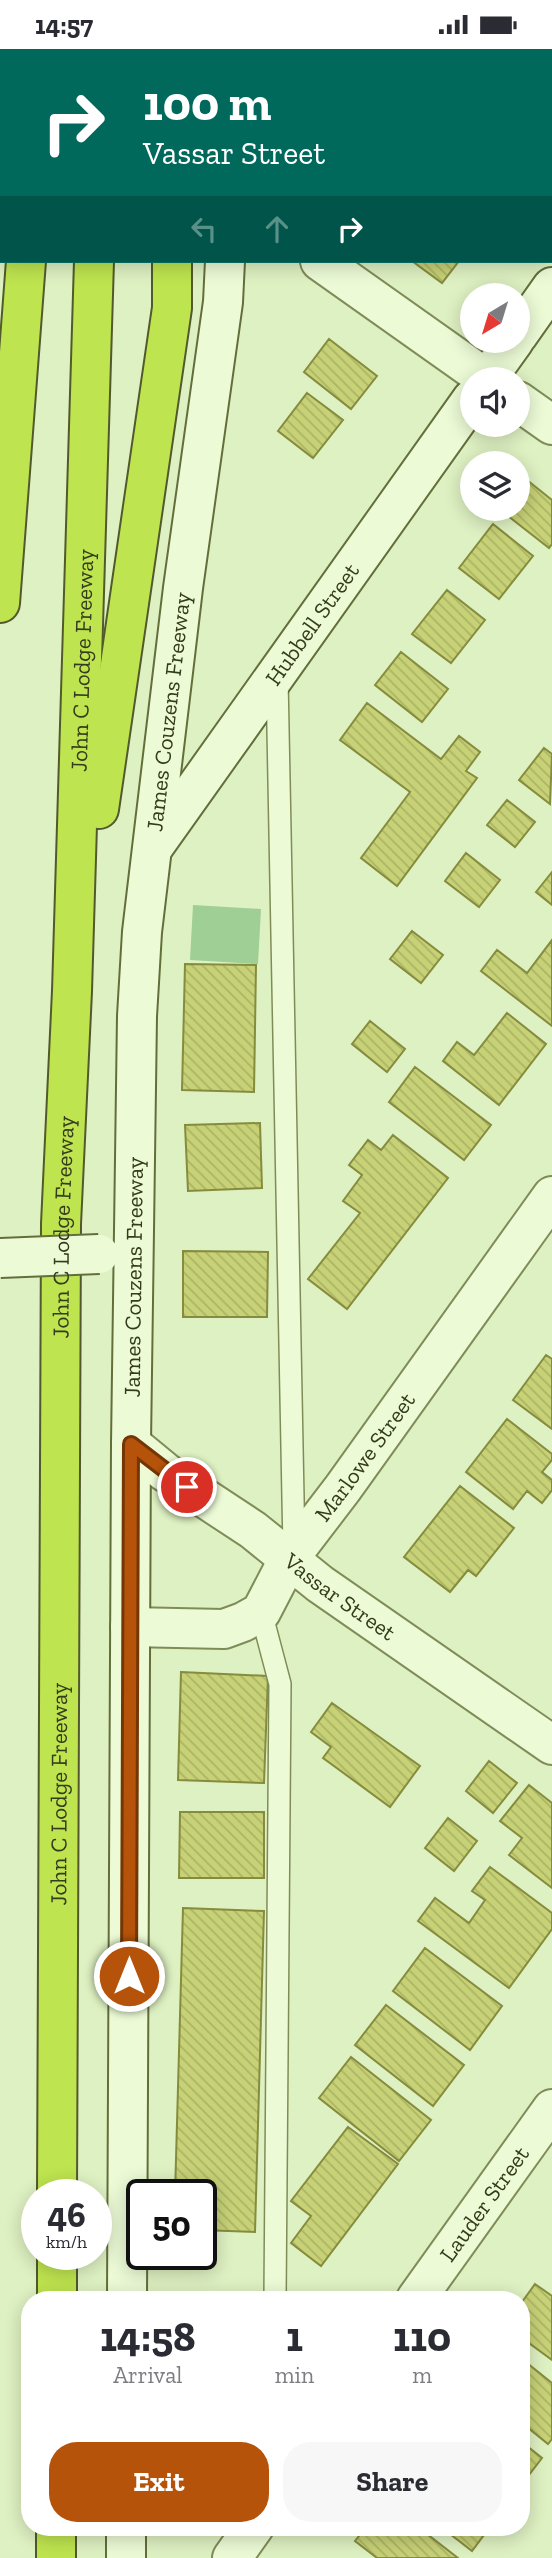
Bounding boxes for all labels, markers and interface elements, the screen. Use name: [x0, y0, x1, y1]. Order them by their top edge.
text: 14:57: [35, 9, 93, 41]
text: 100 m: [143, 74, 271, 133]
icon: right: [28, 77, 119, 168]
text: Vassar Street: [143, 134, 325, 172]
icon: left: [185, 210, 223, 248]
icon: ahead: [258, 210, 296, 248]
icon: right: [331, 210, 369, 248]
north arrow: [460, 283, 530, 353]
map controls: [460, 283, 530, 521]
button: sound: [460, 367, 530, 437]
button: layers: [460, 451, 530, 521]
street label: John C Lodge Freeway: [65, 548, 99, 772]
street label: Hubbell Street: [259, 557, 365, 691]
street label: James Couzens Freeway: [140, 590, 196, 833]
street label: John C Lodge Freeway: [47, 1115, 80, 1338]
street label: James Couzens Freeway: [118, 1156, 149, 1397]
street label: Marlowe Street: [309, 1387, 421, 1527]
pin: [157, 1457, 217, 1517]
icon: arrive: [168, 1468, 206, 1506]
street label: Vassar Street: [278, 1546, 401, 1647]
street label: John C Lodge Freeway: [44, 1682, 73, 1905]
position arrow: [92, 1939, 166, 2013]
street label: Lauder Street: [433, 2140, 535, 2267]
speed limit sign: 50: [126, 2179, 217, 2270]
text: 46: [47, 2194, 86, 2236]
text: km/h: [46, 2231, 87, 2253]
text: 14:58: [100, 2311, 196, 2362]
text: 1: [286, 2311, 303, 2362]
text: 110: [393, 2311, 451, 2362]
text: Arrival: [113, 2361, 182, 2389]
text: min: [275, 2361, 314, 2389]
text: m: [412, 2361, 432, 2389]
button: Exit: [49, 2442, 269, 2522]
button: Share: [283, 2442, 502, 2522]

